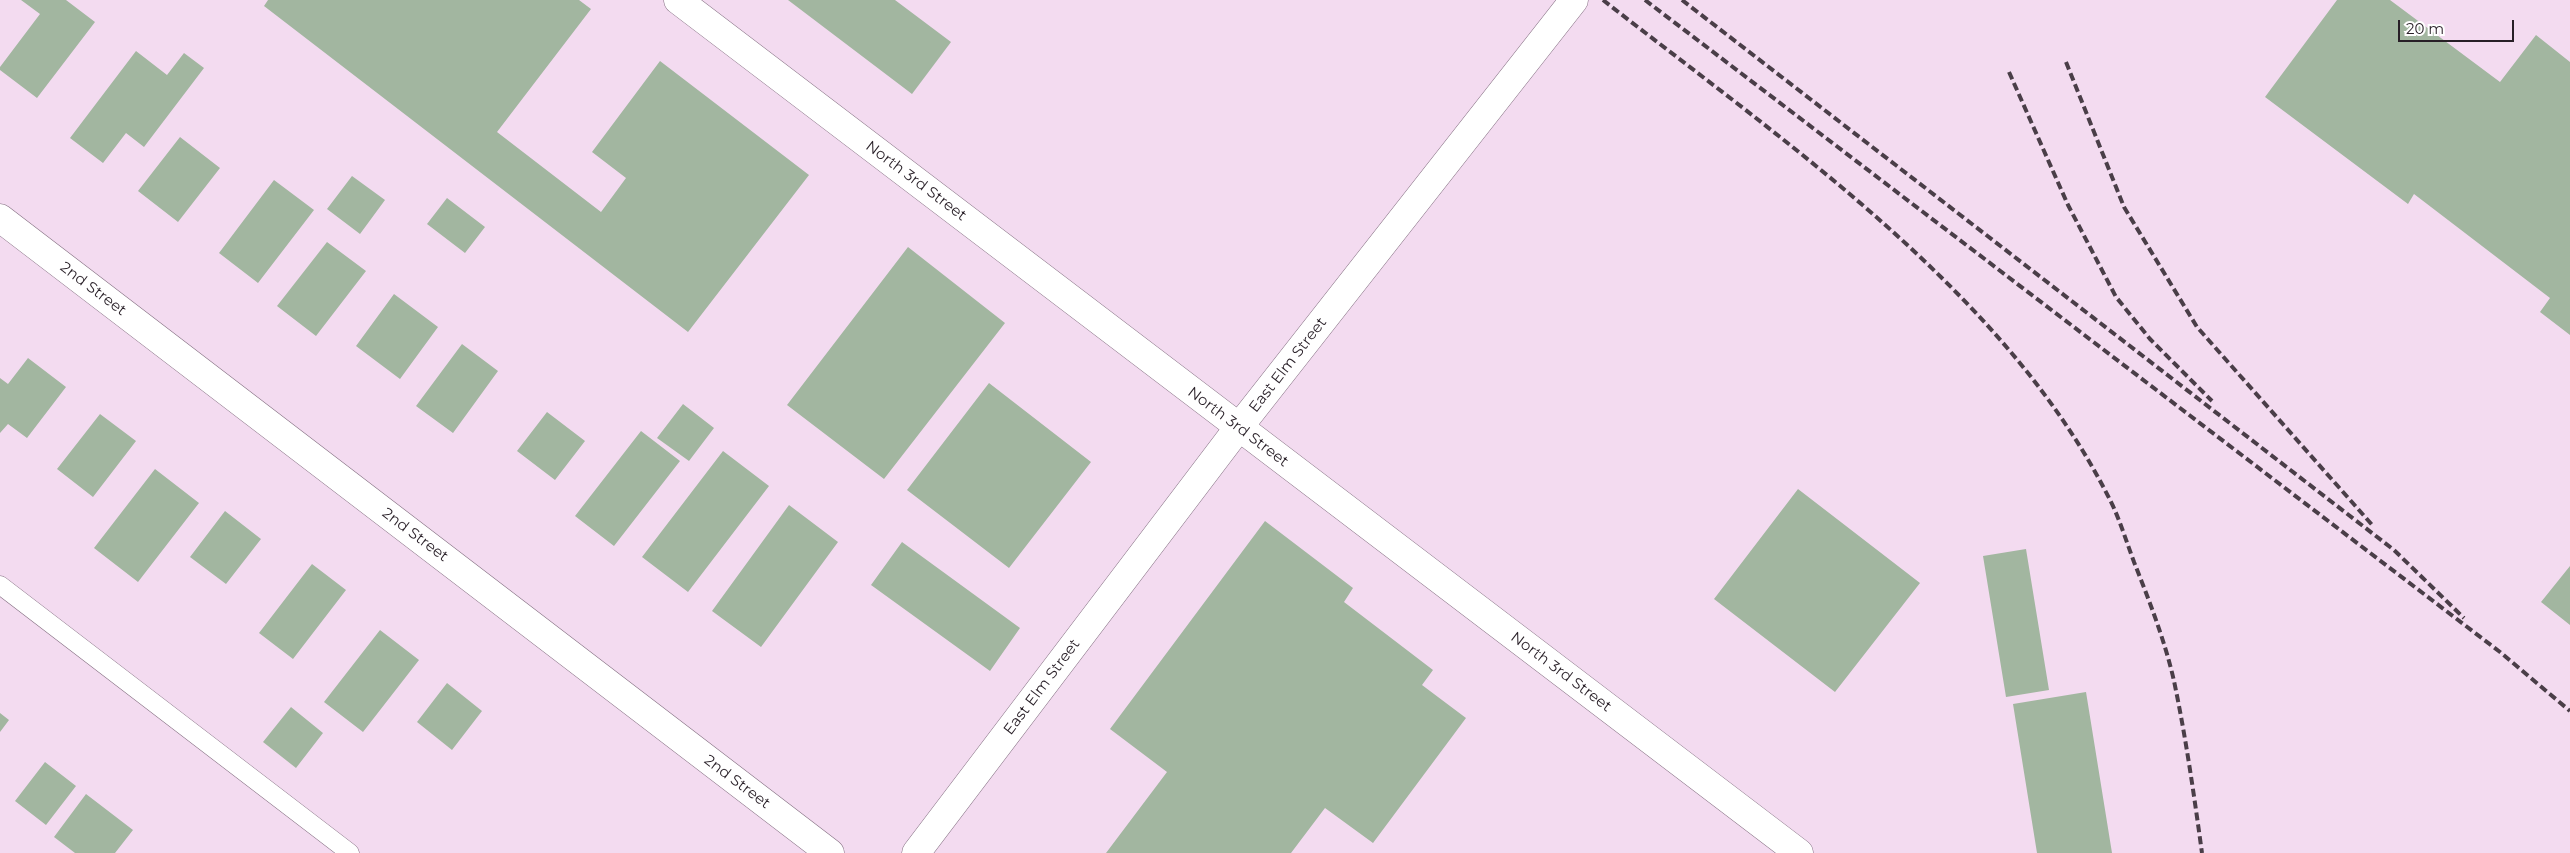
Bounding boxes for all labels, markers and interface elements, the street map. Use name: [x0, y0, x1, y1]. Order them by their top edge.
scale bar: [2400, 10, 2516, 42]
text: 20 m: [2406, 19, 2444, 38]
street label: North 3rd Street: [862, 137, 970, 225]
street label: 2nd Street: [56, 258, 130, 320]
street label: East Elm Street: [1245, 314, 1331, 416]
street label: North 3rd Street: [1184, 383, 1292, 471]
street label: 2nd Street: [378, 504, 452, 566]
street label: North 3rd Street: [1507, 628, 1615, 716]
street label: East Elm Street: [1000, 636, 1084, 738]
street label: 2nd Street: [700, 751, 774, 813]

